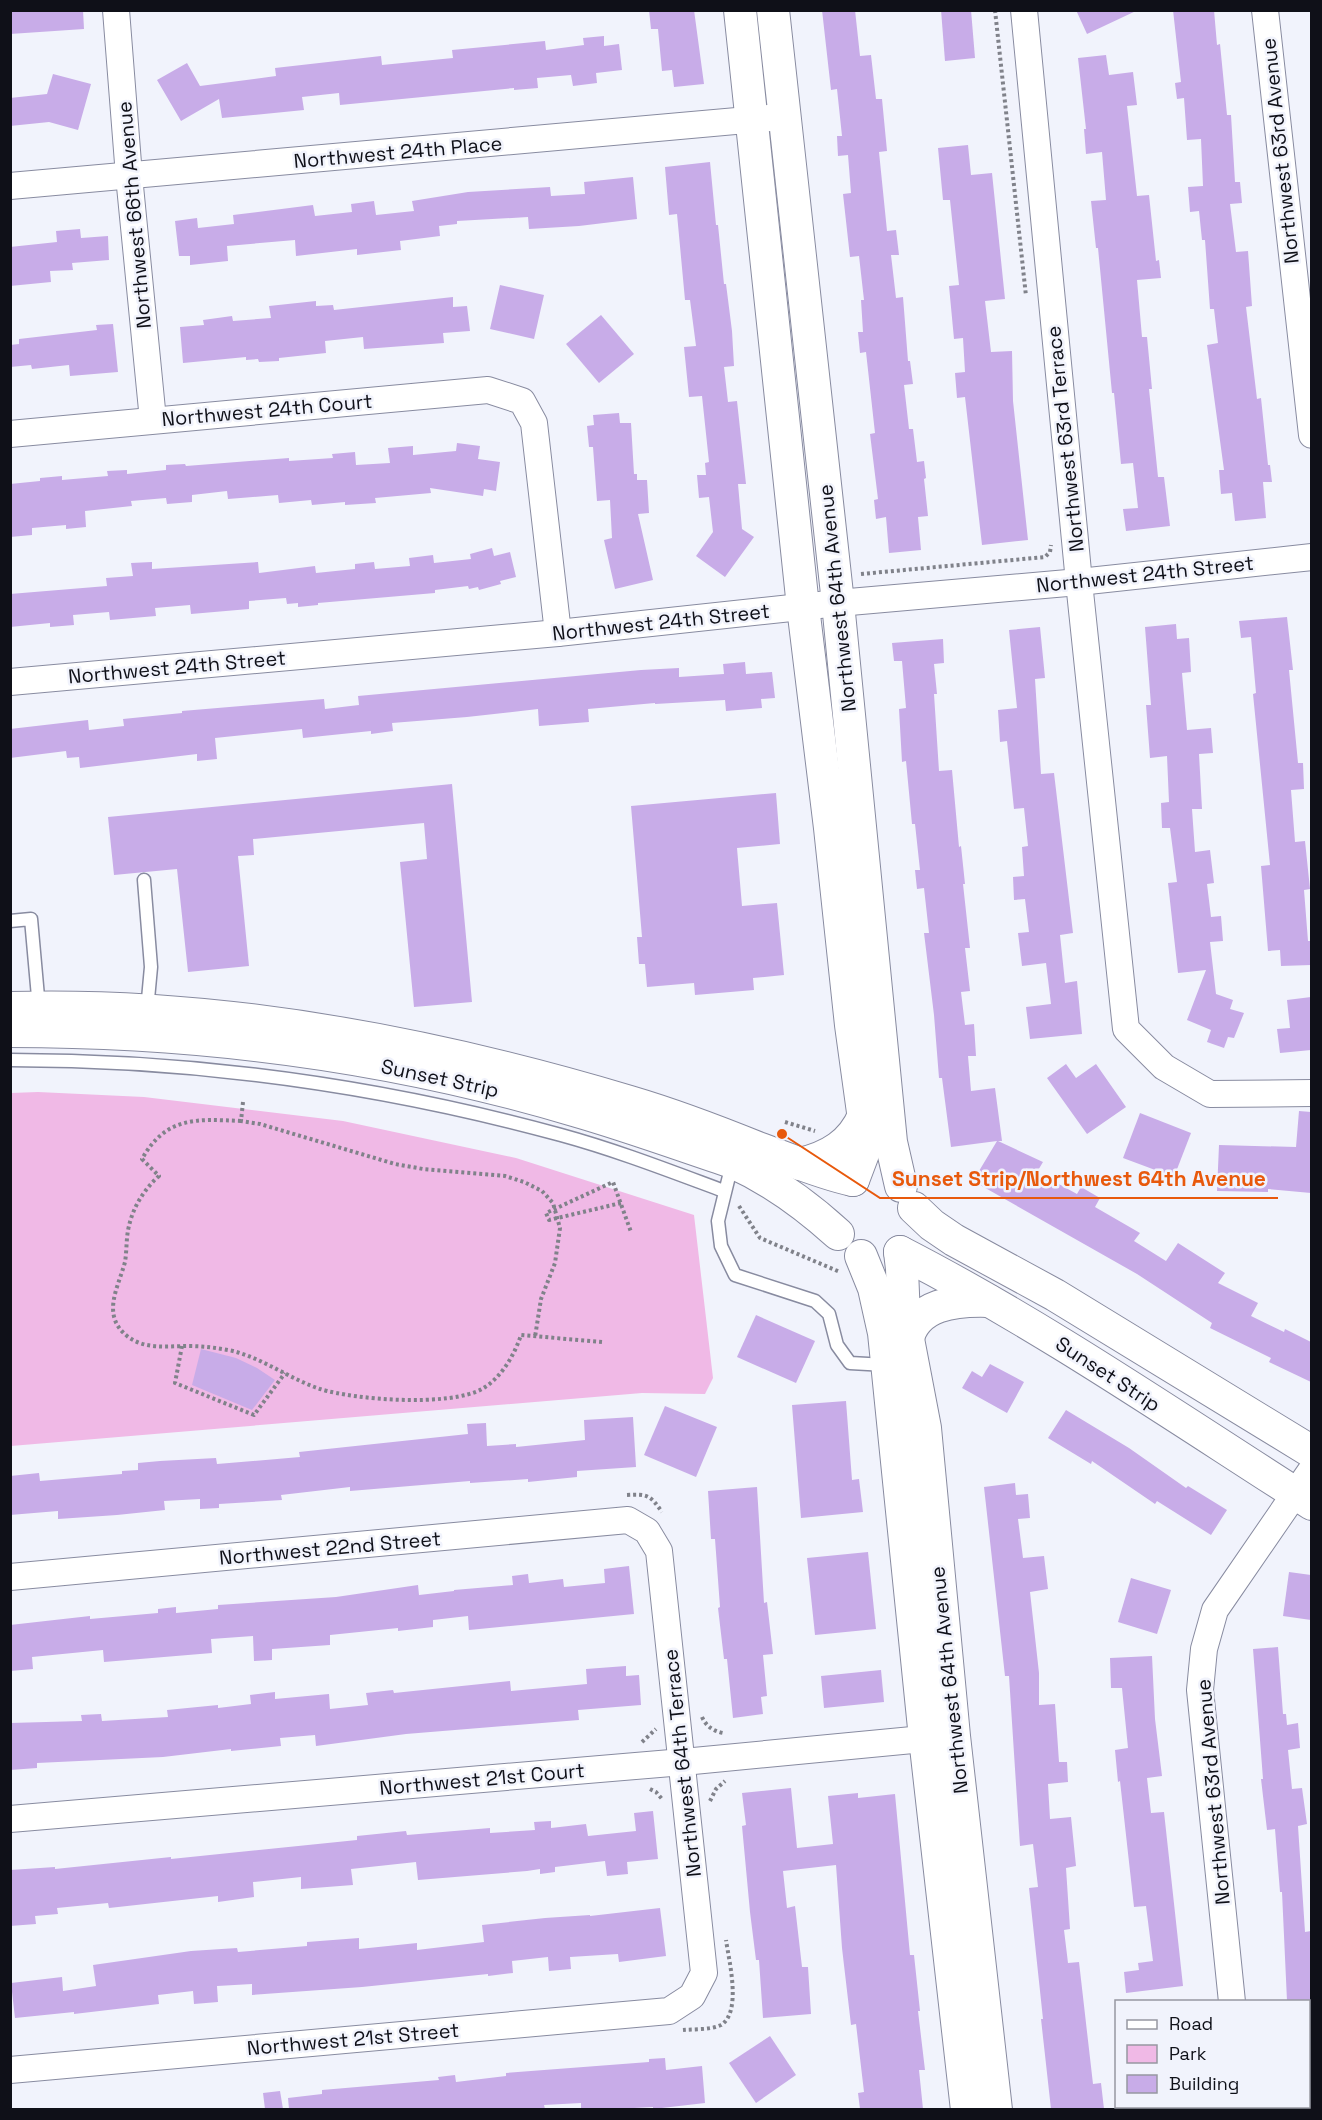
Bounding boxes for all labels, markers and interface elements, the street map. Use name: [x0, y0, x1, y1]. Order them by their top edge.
street label: Northwest 63rd Avenue: [1255, 37, 1305, 265]
street label: Northwest 66th Avenue: [111, 100, 157, 330]
street label: Northwest 24th Place: [293, 130, 503, 174]
street label: Northwest 63rd Terrace: [1040, 325, 1090, 553]
street label: Northwest 24th Court: [160, 388, 374, 432]
street label: Northwest 64th Avenue: [812, 483, 862, 713]
street label: Northwest 24th Street: [1035, 550, 1255, 598]
street label: Northwest 24th Street: [551, 598, 771, 646]
street label: Northwest 24th Street: [67, 645, 287, 689]
street label: Sunset Strip: [379, 1053, 501, 1103]
callout: Sunset Strip/Northwest 64th Avenue: [880, 1159, 1278, 1198]
text: Sunset Strip/Northwest 64th Avenue: [892, 1165, 1266, 1192]
street label: Sunset Strip: [1051, 1330, 1165, 1418]
street label: Northwest 22nd Street: [218, 1525, 442, 1571]
street label: Northwest 64th Avenue: [924, 1565, 974, 1795]
street label: Northwest 64th Terrace: [657, 1648, 707, 1878]
street label: Northwest 63rd Avenue: [1190, 1678, 1236, 1906]
street label: Northwest 21st Court: [378, 1757, 586, 1801]
legend: [1115, 2000, 1310, 2108]
text: Road: [1169, 2012, 1213, 2035]
street label: Northwest 21st Street: [246, 2017, 460, 2061]
text: Park: [1169, 2042, 1207, 2065]
text: Building: [1169, 2072, 1239, 2095]

